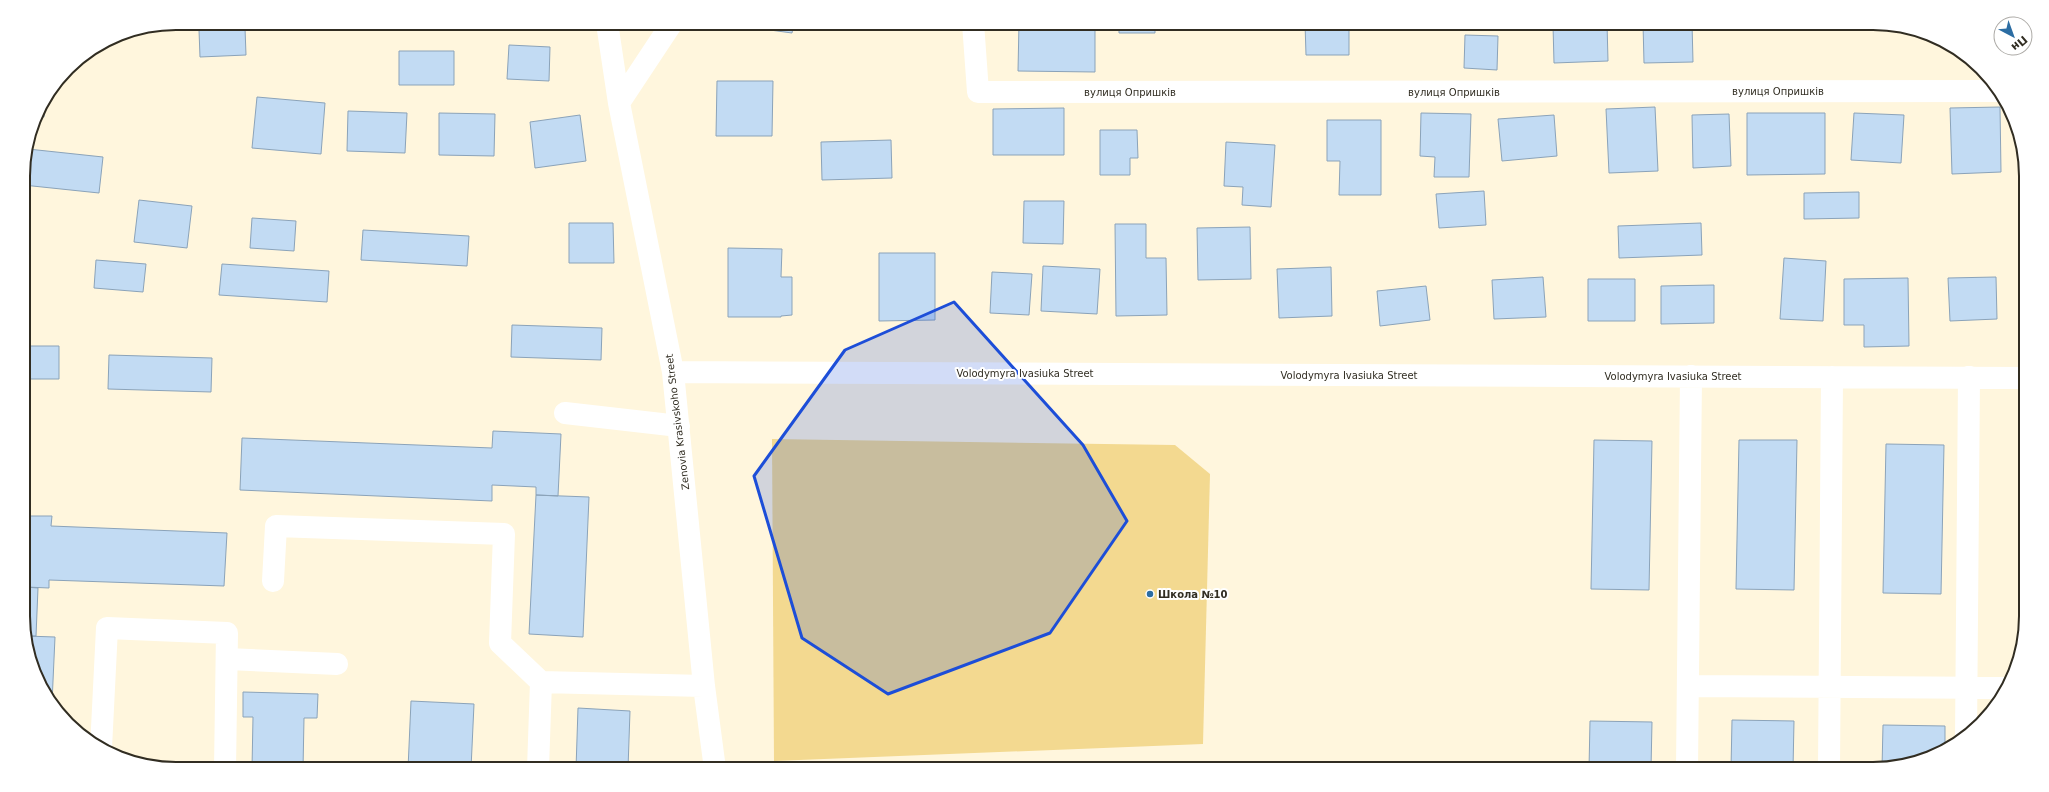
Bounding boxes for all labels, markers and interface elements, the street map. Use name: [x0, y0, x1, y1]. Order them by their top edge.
north arrow: [1993, 16, 2033, 56]
text: Пн: [2009, 33, 2030, 54]
street label: вулиця Опришків: [1732, 86, 1824, 97]
street label: вулиця Опришків: [1084, 87, 1176, 98]
street label: вулиця Опришків: [1408, 87, 1500, 98]
street label: Zenovia Krasivskoho Street: [664, 353, 691, 491]
street label: Volodymyra Ivasiuka Street: [956, 368, 1094, 379]
street label: Volodymyra Ivasiuka Street: [1280, 370, 1418, 381]
street label: Volodymyra Ivasiuka Street: [1604, 371, 1742, 382]
marker: Школа №10: [1145, 589, 1155, 599]
place label: Школа №10: [1158, 589, 1228, 600]

